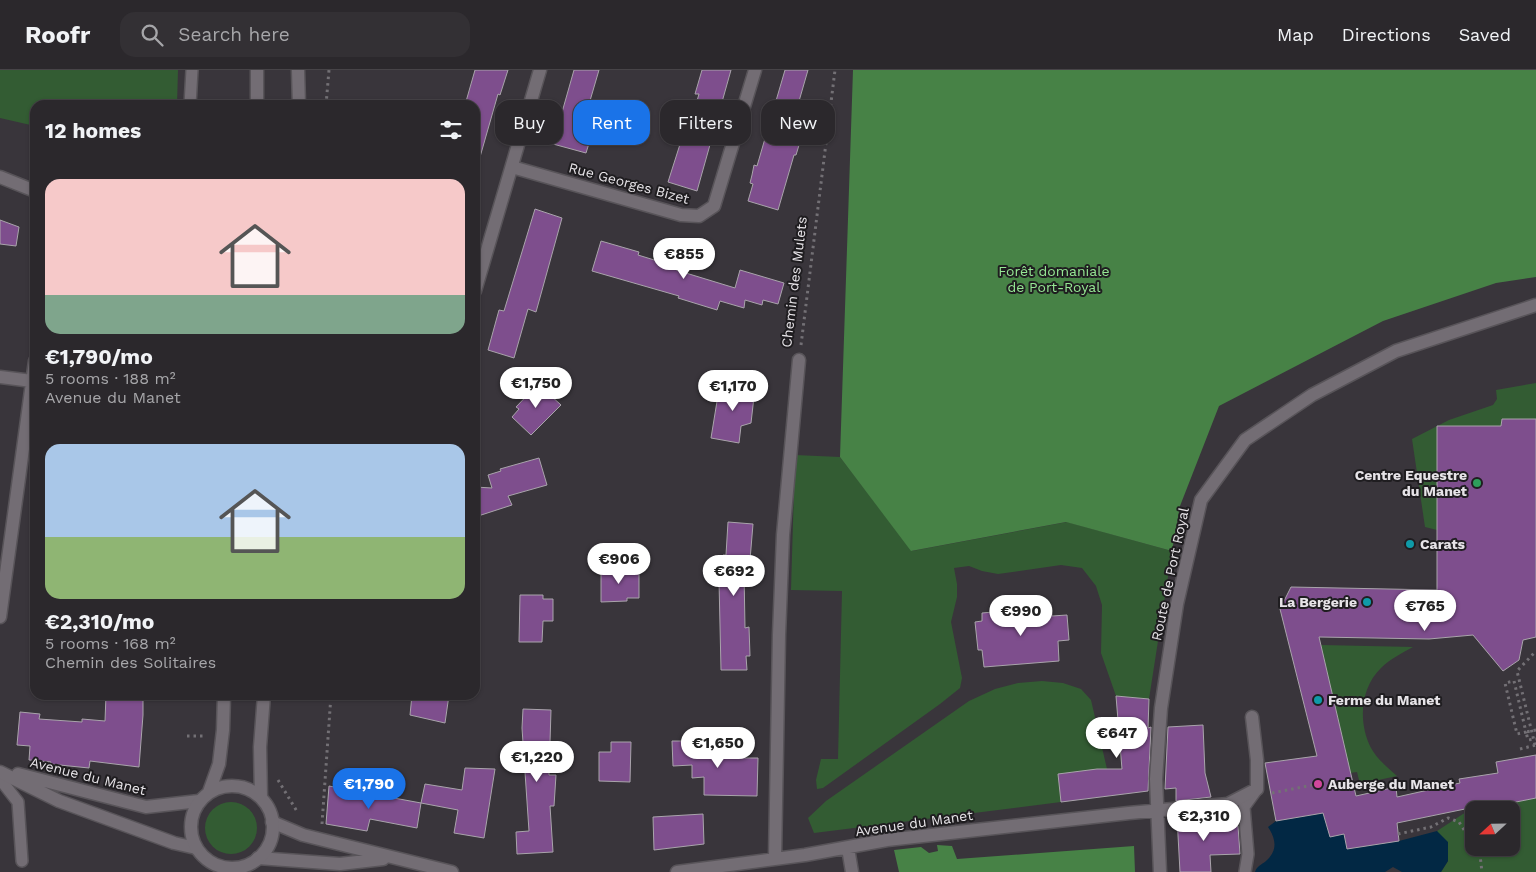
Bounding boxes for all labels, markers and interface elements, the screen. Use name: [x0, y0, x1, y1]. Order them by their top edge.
search box: [120, 12, 470, 57]
text: Roofr: [25, 21, 90, 49]
icon: search: [138, 21, 166, 49]
text: Search here: [178, 23, 290, 46]
text: Map: [1277, 24, 1314, 45]
text: Directions: [1342, 24, 1431, 45]
text: Saved: [1459, 24, 1511, 45]
chip: Buy: [495, 100, 563, 145]
chip: Rent: [573, 100, 650, 145]
chip: Filters: [660, 100, 751, 145]
chip: New: [761, 100, 835, 145]
icon: filters: [437, 116, 465, 144]
text: 12 homes: [45, 118, 141, 143]
street label: Rue Georges Bizet: [567, 159, 691, 207]
icon: home: [210, 211, 300, 301]
street label: Chemin des Mulets: [778, 216, 810, 348]
pin: €855: [654, 238, 714, 280]
text: €855: [664, 244, 704, 263]
park label: Forêt domaniale de Port-Royal: [998, 263, 1110, 295]
text: €1,790/mo: [45, 344, 153, 369]
pin: €1,750: [495, 366, 577, 409]
text: 5 rooms · 188 m²: [45, 369, 176, 388]
pin: €1,170: [692, 370, 774, 412]
text: €1,750: [511, 373, 561, 392]
text: €1,170: [709, 376, 757, 395]
text: Avenue du Manet: [45, 388, 181, 407]
place label: Centre Equestre du Manet: [1355, 467, 1467, 499]
icon: home: [210, 476, 300, 566]
marker: Centre Equestre du Manet: [1471, 477, 1483, 489]
street label: Route de Port Royal: [1148, 505, 1192, 642]
place label: Carats: [1420, 536, 1466, 552]
marker: Carats: [1404, 538, 1416, 550]
pin: €906: [589, 542, 649, 585]
text: €906: [598, 549, 640, 568]
pin: €692: [704, 554, 764, 597]
text: €692: [714, 561, 754, 580]
pin: €765: [1395, 590, 1455, 632]
pin: €990: [991, 594, 1051, 637]
place label: La Bergerie: [1279, 594, 1357, 610]
marker: La Bergerie: [1361, 596, 1373, 608]
text: €765: [1405, 596, 1445, 615]
text: €990: [1000, 601, 1042, 620]
text: €2,310/mo: [45, 609, 154, 634]
text: 5 rooms · 168 m²: [45, 634, 176, 653]
text: Chemin des Solitaires: [45, 653, 216, 672]
place label: Ferme du Manet: [1328, 692, 1440, 708]
marker: Ferme du Manet: [1312, 694, 1324, 706]
pin: €647: [1087, 716, 1147, 759]
text: €647: [1097, 723, 1137, 742]
pin: €1,650: [677, 726, 759, 769]
text: €1,650: [692, 733, 744, 752]
pin: €1,220: [496, 740, 578, 783]
text: €1,220: [511, 747, 563, 766]
street label: Avenue du Manet: [28, 754, 148, 798]
pin: €1,790: [328, 768, 410, 810]
text: €1,790: [344, 774, 394, 793]
place label: Auberge du Manet: [1328, 776, 1454, 792]
marker: Auberge du Manet: [1312, 778, 1324, 790]
pin: €2,310: [1163, 800, 1245, 842]
north arrow: [1465, 801, 1520, 856]
map controls: [1465, 801, 1520, 856]
text: €2,310: [1178, 806, 1230, 825]
street label: Avenue du Manet: [854, 807, 974, 839]

